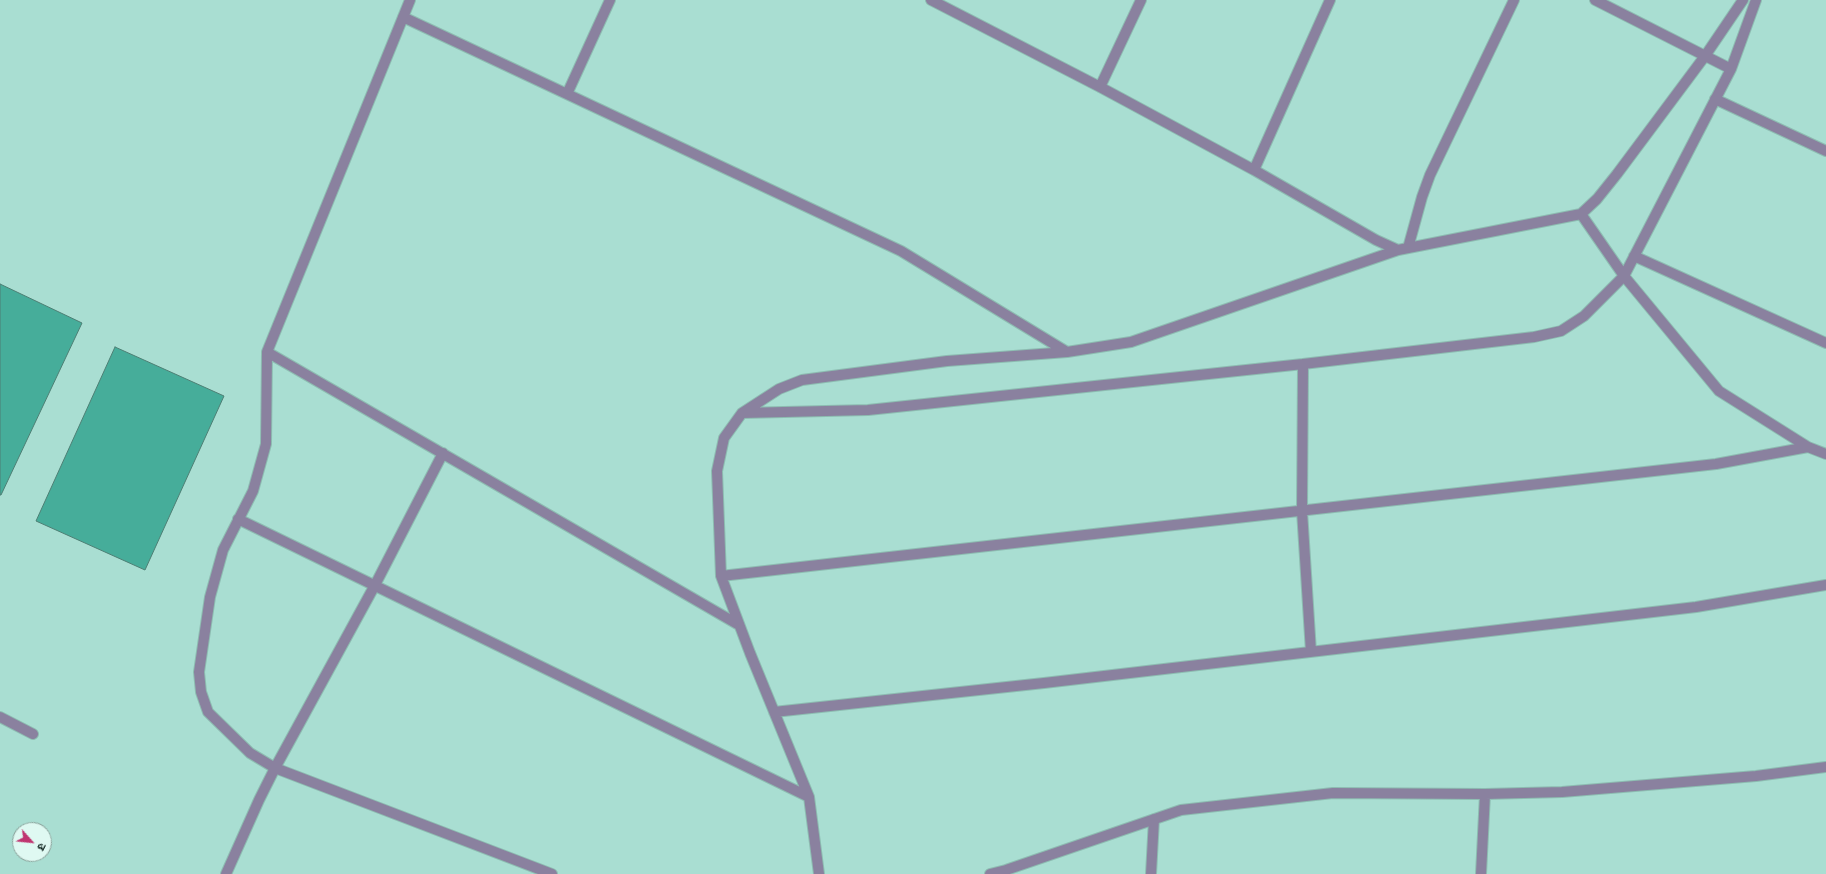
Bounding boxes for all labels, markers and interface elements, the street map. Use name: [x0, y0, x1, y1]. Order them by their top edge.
north arrow: [12, 822, 52, 862]
text: उ: [34, 841, 50, 853]

